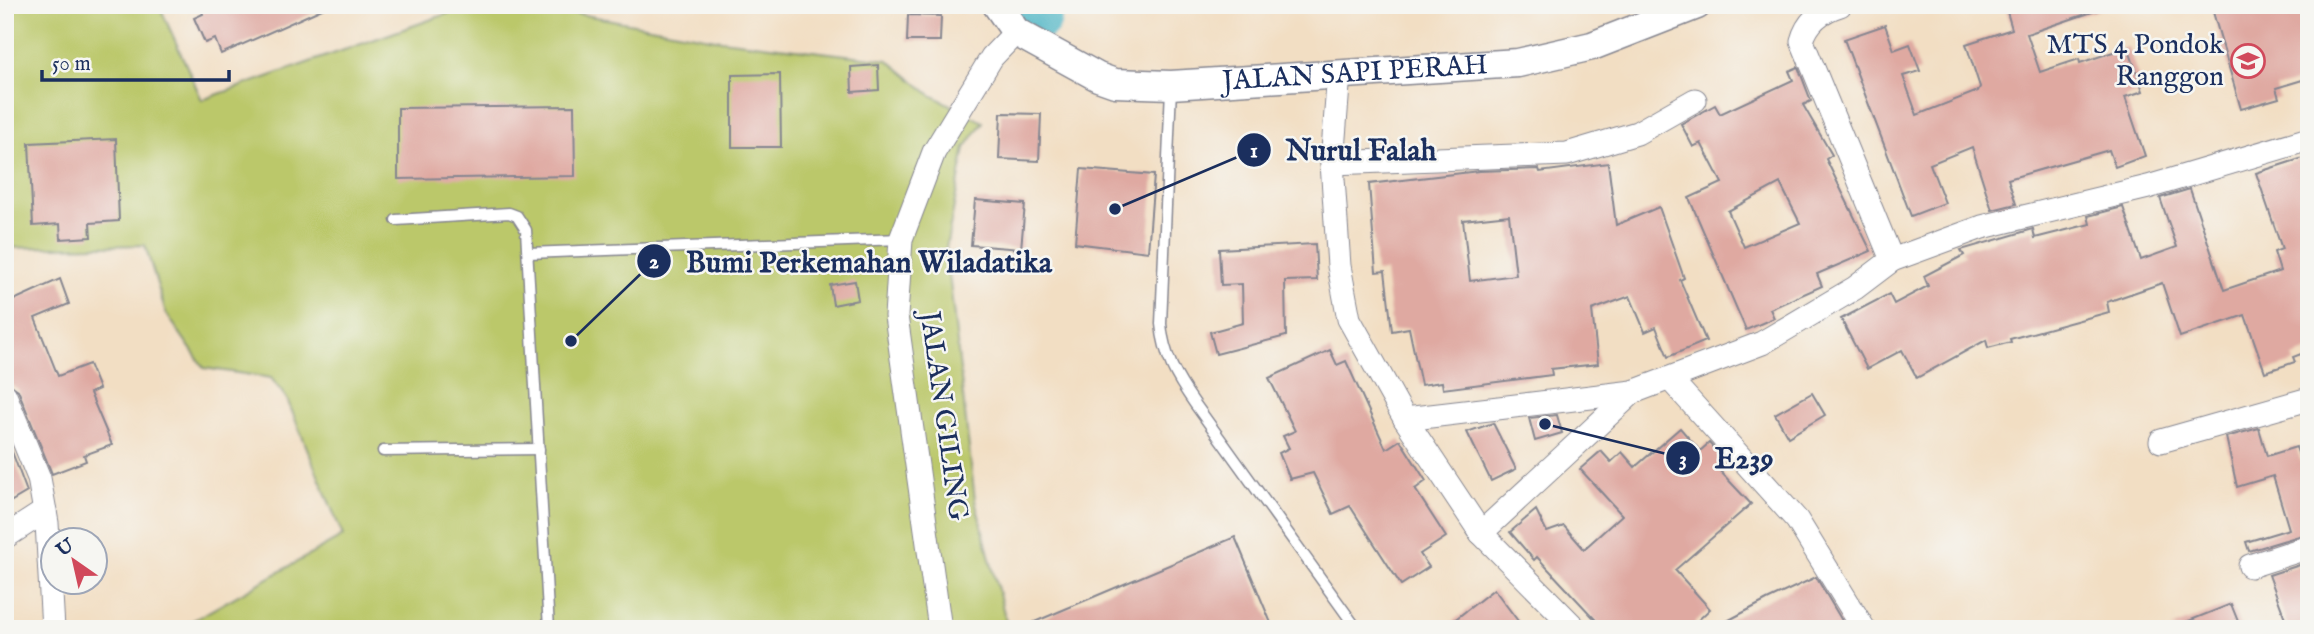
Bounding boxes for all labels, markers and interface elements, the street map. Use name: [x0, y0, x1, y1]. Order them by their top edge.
place label: MTS 4 Pondok Ranggon: [2047, 28, 2225, 95]
scale bar: [42, 38, 229, 82]
school or university icon: MTS 4 Pondok Ranggon: [2229, 42, 2267, 80]
street label: JALAN SAPI PERAH: [1218, 47, 1489, 99]
text: 50 m: [52, 51, 91, 78]
callout: Nurul Falah: [1237, 124, 1450, 175]
text: Nurul Falah: [1285, 133, 1437, 171]
text: 1: [1250, 138, 1258, 165]
callout: Bumi Perkemahan Wiladatika: [637, 236, 1066, 287]
text: Bumi Perkemahan Wiladatika: [686, 245, 1053, 283]
text: 2: [649, 249, 659, 276]
street label: JALAN GILING: [911, 306, 975, 524]
callout: E239: [1666, 432, 1788, 483]
text: E239: [1714, 441, 1774, 479]
text: 3: [1679, 446, 1687, 473]
north arrow: [38, 526, 108, 596]
text: U: [51, 534, 80, 564]

